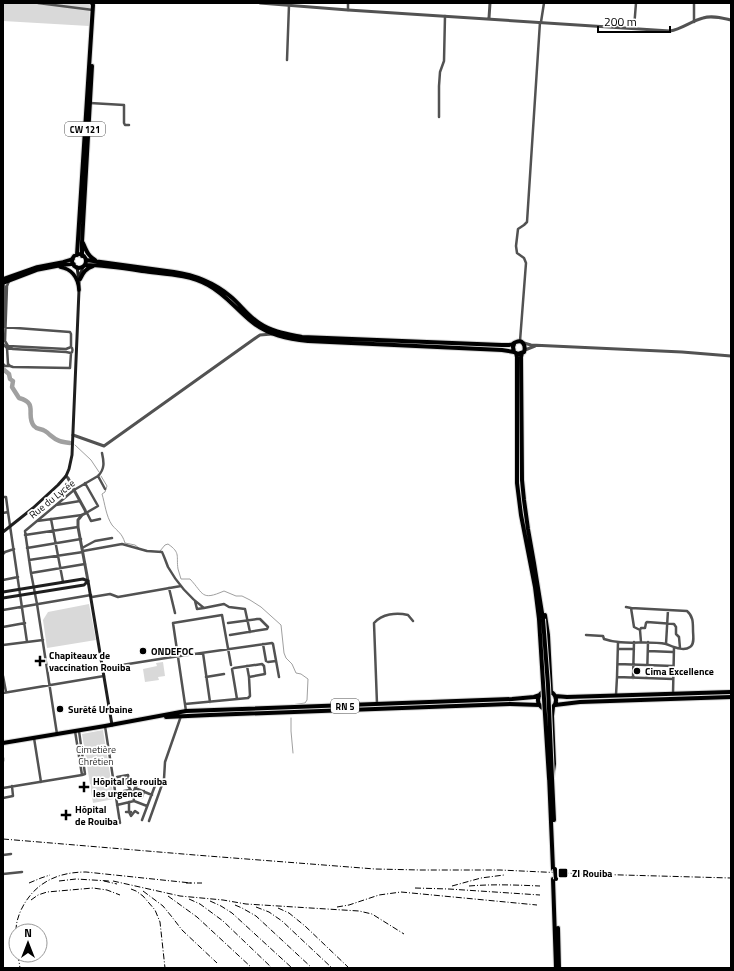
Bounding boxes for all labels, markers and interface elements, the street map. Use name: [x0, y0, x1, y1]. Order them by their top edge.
scale bar: [598, 8, 670, 34]
text: 200 m: [604, 12, 637, 31]
road number: CW 121: [65, 122, 105, 136]
street label: Rue du Lycée: [26, 476, 78, 522]
place label: ONDEFOC: [151, 644, 194, 659]
marker: ONDEFOC: [138, 646, 148, 656]
place label: Chapiteaux de vaccination Rouiba: [49, 648, 131, 675]
marker: Chapiteaux de vaccination Rouiba: [34, 655, 46, 667]
place label: Cima Excellence: [645, 664, 714, 679]
marker: Cima Excellence: [632, 666, 642, 676]
road number: RN 5: [331, 699, 359, 713]
place label: Surêté Urbaine: [68, 702, 133, 717]
marker: Surêté Urbaine: [55, 704, 65, 714]
park label: Cimetière Chrétien: [76, 742, 116, 769]
place label: Hôpital de rouiba les urgence: [93, 774, 167, 801]
marker: Hôpital de rouiba les urgence: [78, 781, 90, 793]
place label: Hôpital de Rouiba: [75, 802, 118, 829]
marker: Hôpital de Rouiba: [60, 809, 72, 821]
place label: ZI Rouiba: [572, 866, 612, 881]
marker: ZI Rouiba: [557, 867, 569, 879]
north arrow: [8, 923, 48, 963]
text: N: [24, 925, 32, 941]

